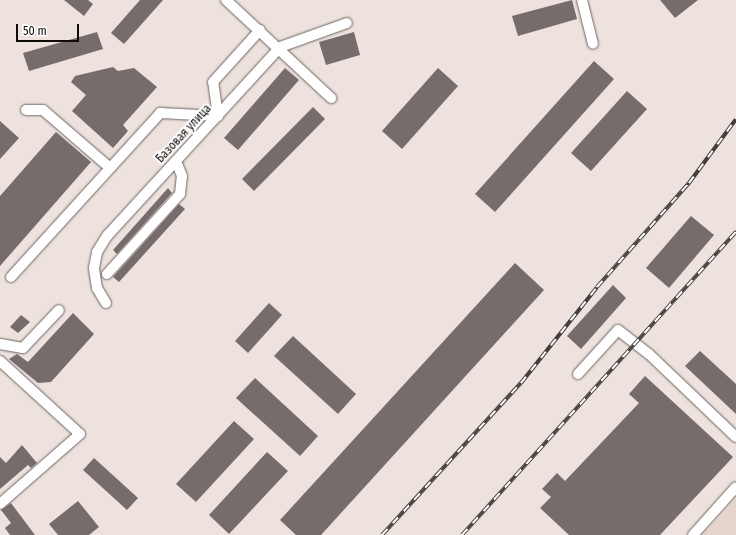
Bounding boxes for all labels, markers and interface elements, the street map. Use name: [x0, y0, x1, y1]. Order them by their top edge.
scale bar: [18, 16, 81, 42]
text: 50 m: [23, 24, 47, 38]
street label: Базовая улица: [153, 102, 215, 166]

